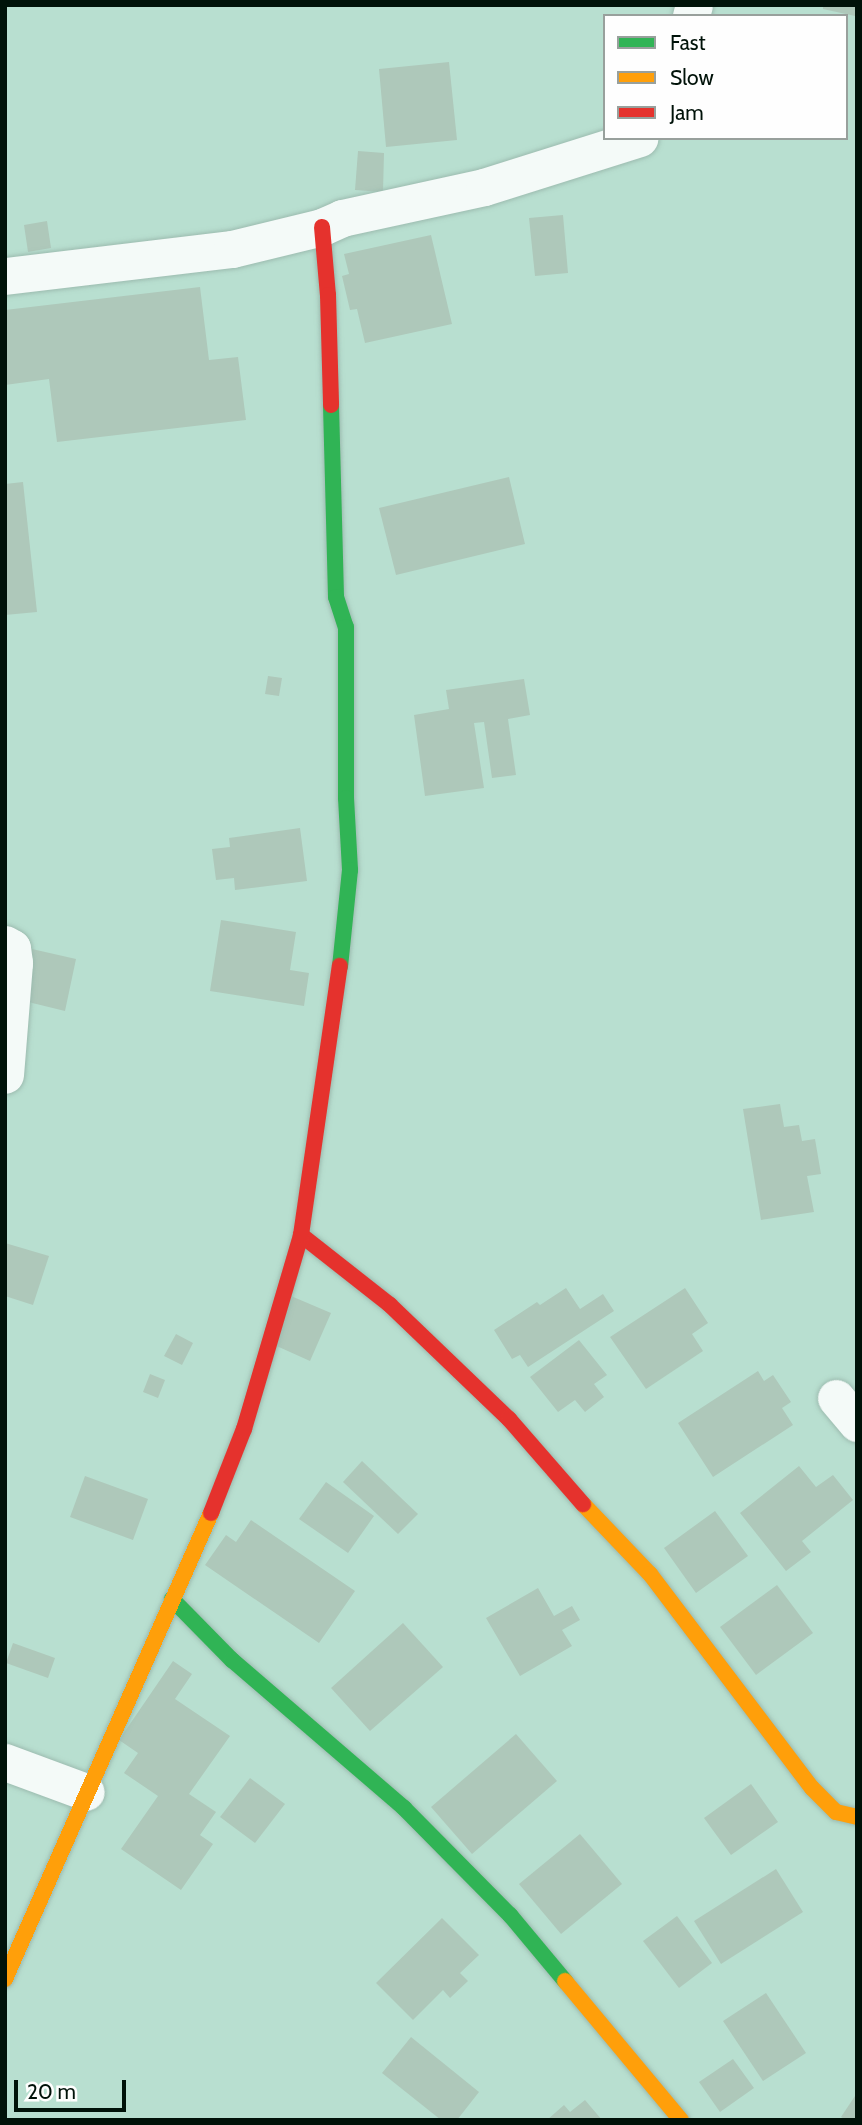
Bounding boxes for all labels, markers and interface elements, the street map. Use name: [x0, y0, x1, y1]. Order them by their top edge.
legend: [603, 14, 848, 140]
text: Fast: [670, 30, 706, 55]
text: Slow: [670, 65, 714, 90]
text: Jam: [670, 100, 704, 125]
scale bar: [18, 2066, 130, 2110]
text: 20 m: [27, 2079, 76, 2104]

